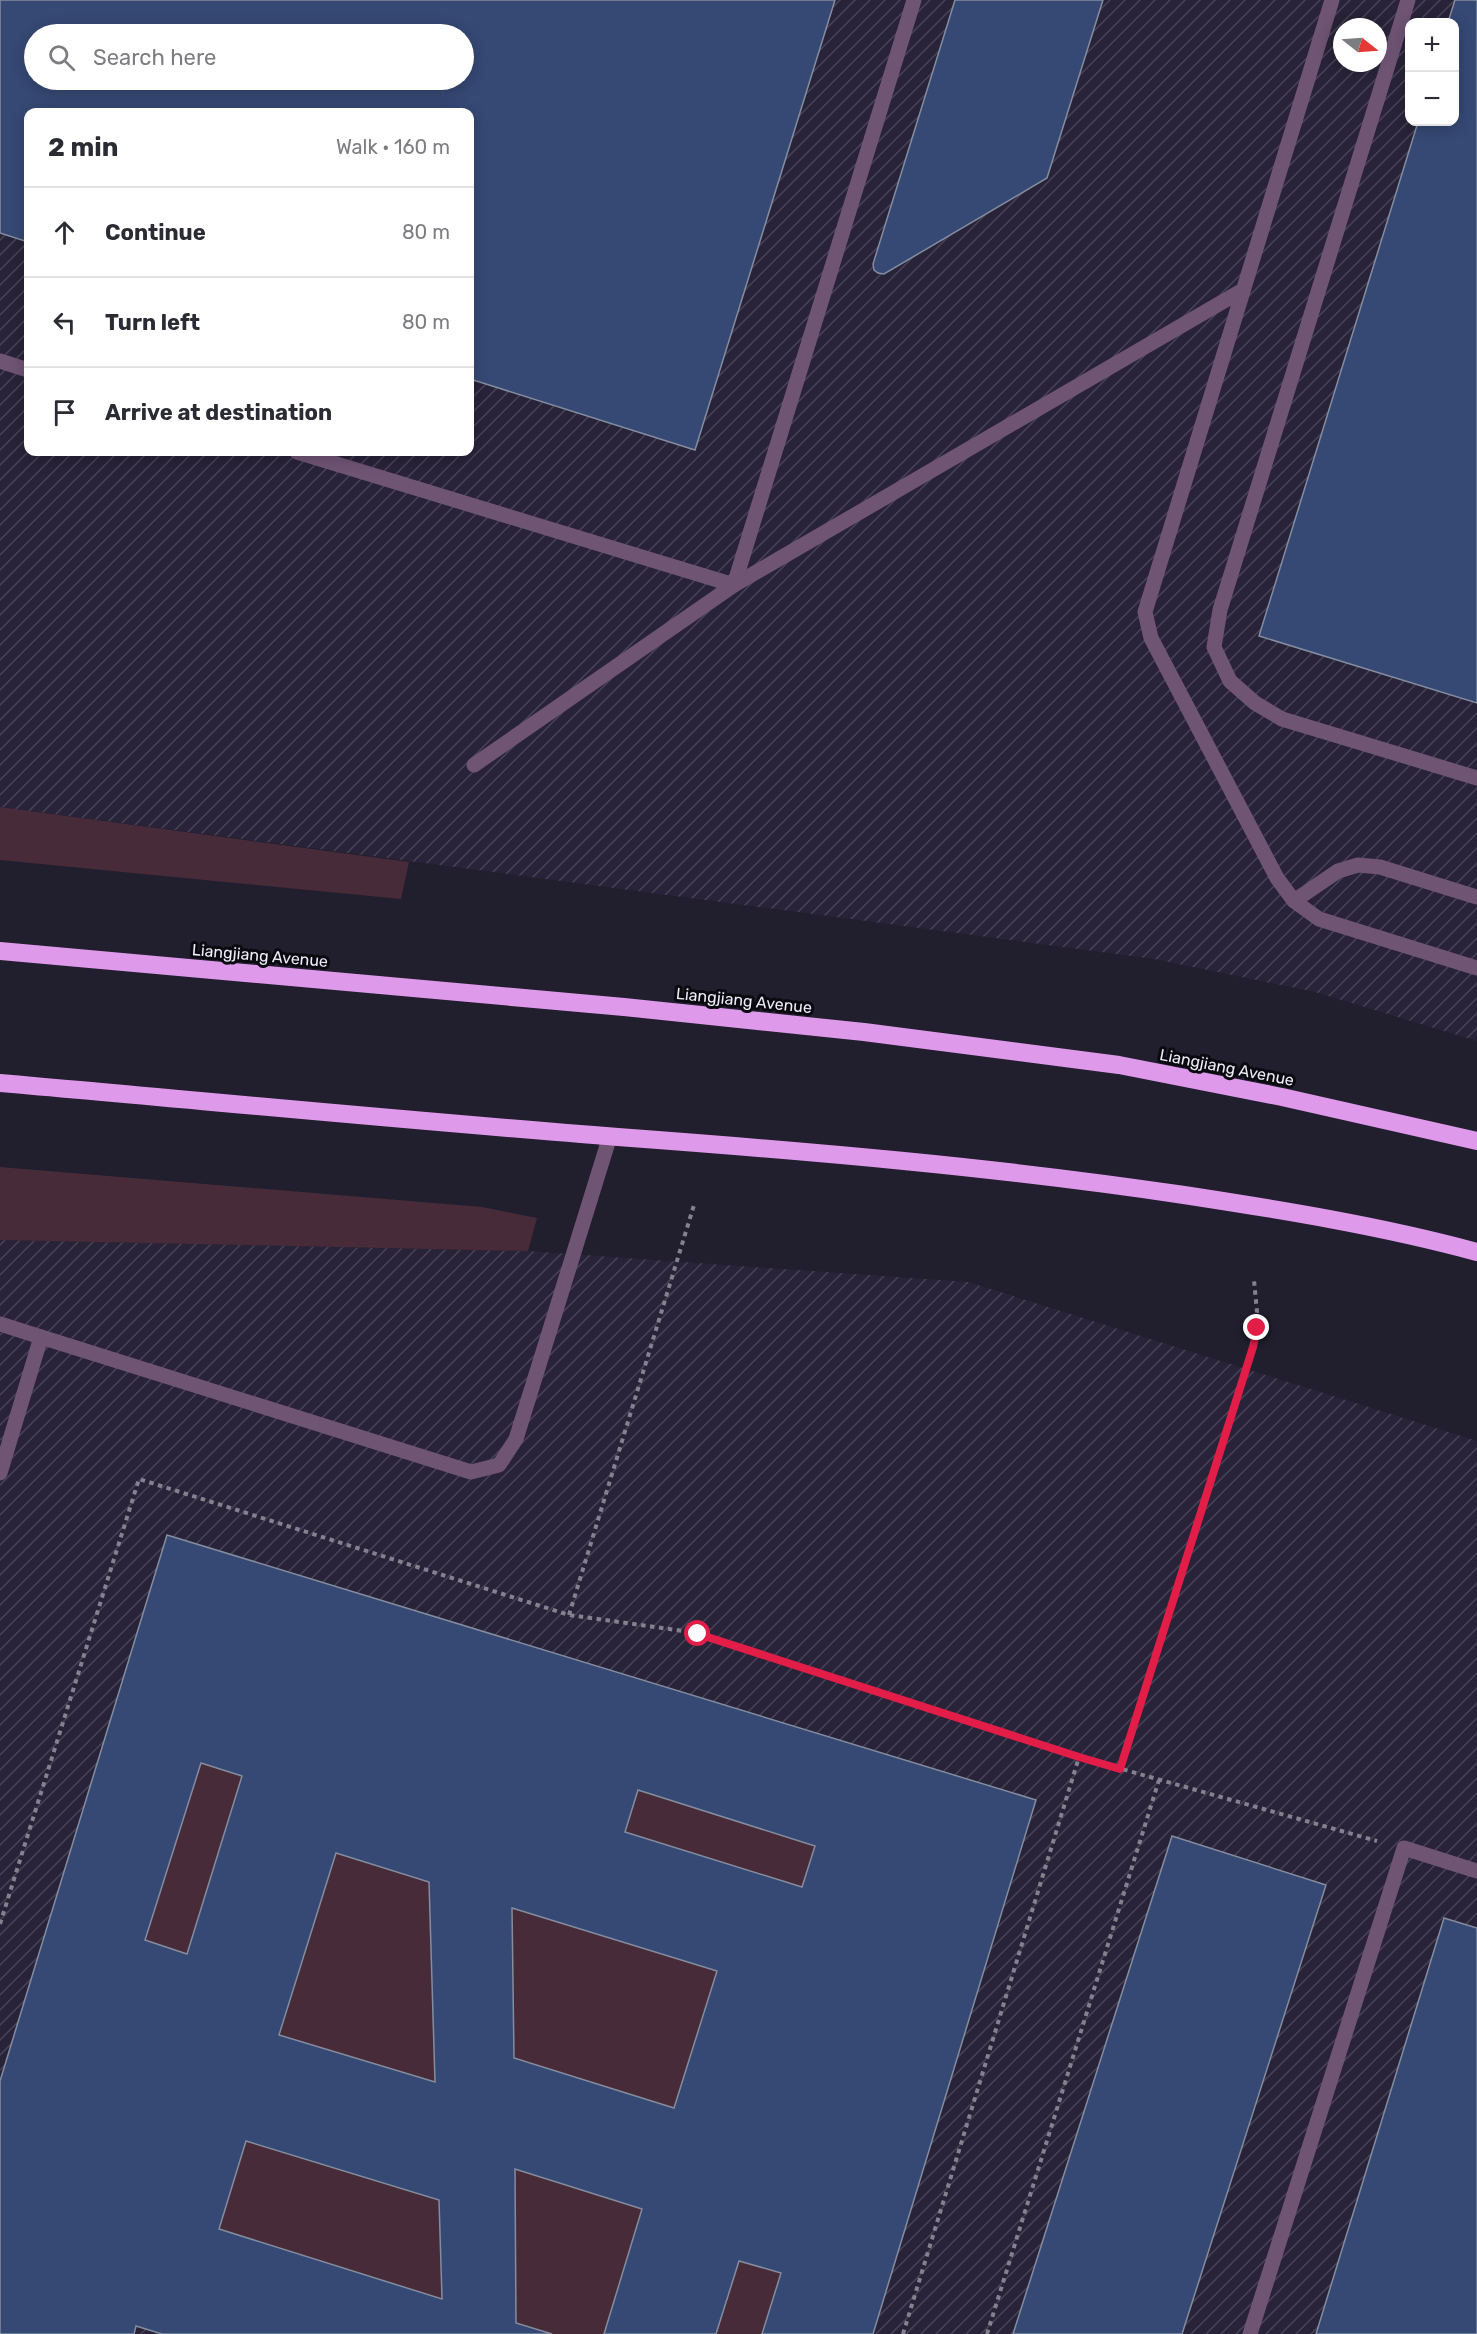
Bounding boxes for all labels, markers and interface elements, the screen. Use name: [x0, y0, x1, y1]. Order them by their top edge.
north arrow: [1333, 18, 1387, 72]
map controls: [1405, 18, 1459, 126]
button: +: [1405, 18, 1459, 72]
search box: [24, 24, 474, 90]
icon: search: [45, 41, 78, 74]
text: Search here: [93, 44, 216, 71]
button: −: [1405, 72, 1459, 126]
text: 2 min: [48, 132, 118, 163]
text: Walk · 160 m: [336, 135, 450, 159]
icon: ahead: [48, 216, 81, 249]
text: Continue: [105, 219, 206, 246]
text: 80 m: [402, 220, 450, 244]
icon: left: [48, 306, 81, 339]
text: Turn left: [105, 309, 200, 336]
text: 80 m: [402, 310, 450, 334]
icon: arrive: [48, 396, 81, 429]
text: Arrive at destination: [105, 399, 332, 426]
street label: Liangjiang Avenue: [191, 940, 329, 971]
street label: Liangjiang Avenue: [675, 984, 813, 1017]
street label: Liangjiang Avenue: [1158, 1045, 1296, 1090]
route end: [1243, 1314, 1269, 1340]
route start: [684, 1620, 710, 1646]

